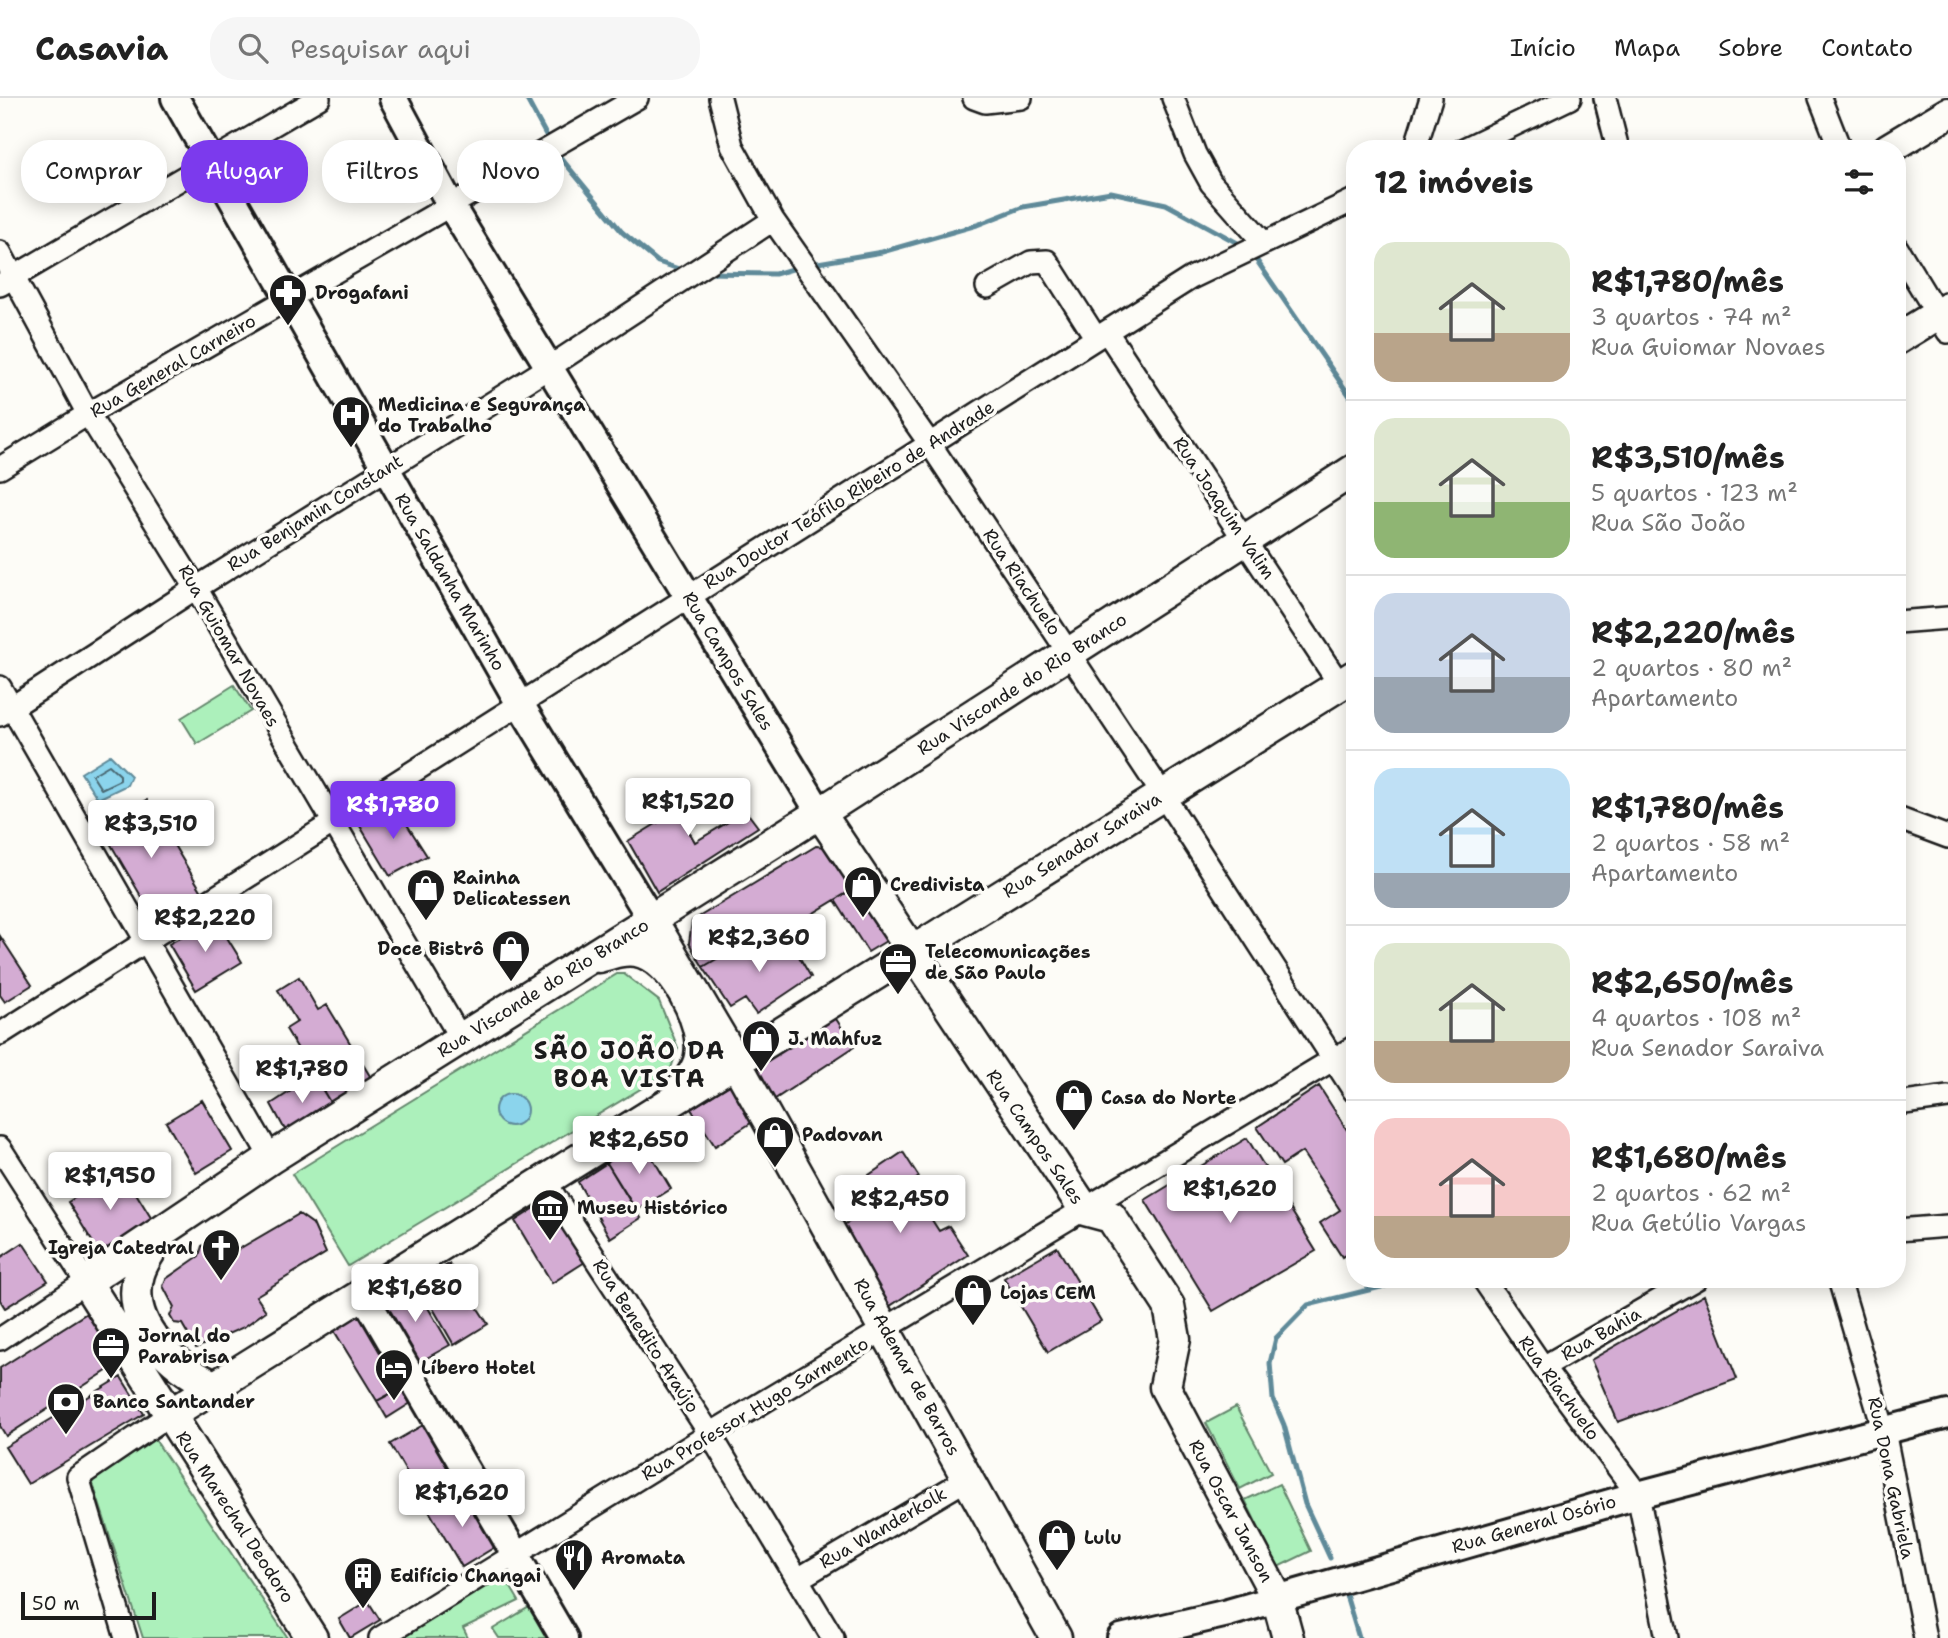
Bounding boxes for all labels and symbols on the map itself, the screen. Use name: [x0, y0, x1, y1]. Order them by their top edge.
pharmacy icon: Drogafani: [267, 272, 309, 327]
place label: Drogafani: [315, 281, 409, 305]
street label: Rua General Carneiro: [86, 309, 260, 423]
place label: Medicina e Segurança do Trabalho: [378, 393, 586, 438]
hospital icon: Medicina e Segurança do Trabalho: [330, 394, 372, 449]
street label: Rua Doutor Teófilo Ribeiro de Andrade: [699, 395, 999, 595]
street label: Rua Joaquim Valim: [1167, 432, 1281, 584]
street label: Rua Benjamin Constant: [223, 449, 407, 577]
street label: Rua Saldanha Marinho: [389, 489, 511, 675]
street label: Rua Riachuelo: [977, 524, 1067, 640]
street label: Rua Guiomar Novaes: [173, 560, 285, 732]
street label: Rua Campos Sales: [677, 587, 779, 735]
street label: Rua Visconde do Rio Branco: [913, 607, 1131, 761]
pin: R$1,520: [623, 778, 753, 838]
pin: R$1,780: [328, 782, 458, 841]
street label: Rua Senador Saraiva: [998, 786, 1166, 904]
pin: R$3,510: [86, 800, 216, 860]
shop icon: Credivista: [842, 864, 884, 919]
place label: Rainha Delicatessen: [453, 866, 571, 911]
shop icon: Rainha Delicatessen: [405, 867, 447, 922]
place label: Credivista: [890, 873, 985, 897]
pin: R$2,220: [140, 894, 270, 954]
street label: Rua Visconde do Rio Branco: [433, 913, 653, 1063]
pin: R$2,360: [694, 914, 824, 974]
shop icon: Doce Bistrô: [490, 928, 532, 983]
place label: Doce Bistrô: [378, 937, 484, 961]
place label: Telecomunicações de São Paulo: [925, 940, 1090, 985]
office icon: Telecomunicações de São Paulo: [877, 941, 919, 996]
shop icon: J. Mahfuz: [740, 1018, 782, 1073]
place label: J. Mahfuz: [788, 1027, 882, 1051]
district label: SÃO JOÃO DA BOA VISTA: [534, 1034, 726, 1095]
pin: R$1,780: [237, 1046, 367, 1105]
street label: Rua Campos Sales: [981, 1065, 1089, 1209]
shop icon: Casa do Norte: [1053, 1077, 1095, 1132]
place label: Casa do Norte: [1101, 1086, 1237, 1110]
shop icon: Padovan: [754, 1114, 796, 1169]
pin: R$2,650: [574, 1116, 704, 1176]
place label: Padovan: [802, 1123, 883, 1147]
pin: R$1,950: [45, 1152, 175, 1212]
pin: R$1,620: [1165, 1166, 1295, 1225]
pin: R$2,450: [835, 1176, 965, 1235]
museum icon: Museu Histórico: [529, 1187, 571, 1242]
place label: Museu Histórico: [577, 1196, 728, 1220]
church icon: Igreja Catedral: [200, 1227, 242, 1282]
place label: Igreja Catedral: [48, 1236, 194, 1260]
street label: Rua Benedito Araújo: [587, 1255, 705, 1417]
pin: R$1,680: [350, 1264, 480, 1324]
shop icon: Lojas CEM: [952, 1272, 994, 1327]
street label: Rua Ademar de Barros: [848, 1274, 966, 1460]
place label: Lojas CEM: [1000, 1281, 1096, 1305]
street label: Rua Bahia: [1557, 1302, 1645, 1366]
place label: Jornal do Parabrisa: [138, 1324, 230, 1369]
office icon: Jornal do Parabrisa: [90, 1325, 132, 1380]
street label: Rua Riachuelo: [1513, 1331, 1605, 1445]
street label: Rua Professor Hugo Sarmento: [637, 1332, 873, 1486]
hotel icon: Líbero Hotel: [373, 1347, 415, 1402]
place label: Líbero Hotel: [421, 1356, 535, 1380]
bank icon: Banco Santander: [45, 1381, 87, 1436]
place label: Banco Santander: [93, 1390, 255, 1414]
street label: Rua Dona Gabriela: [1862, 1395, 1920, 1561]
street label: Rua Marechal Deodoro: [170, 1426, 300, 1608]
street label: Rua Oscar Janson: [1183, 1435, 1279, 1587]
pin: R$1,620: [397, 1470, 527, 1529]
street label: Rua Wanderkolk: [815, 1482, 951, 1574]
street label: Rua General Osório: [1449, 1489, 1619, 1559]
shop icon: Lulu: [1036, 1517, 1078, 1572]
place label: Lulu: [1084, 1526, 1122, 1550]
restaurant icon: Aromata: [553, 1537, 595, 1592]
place label: Aromata: [601, 1546, 686, 1570]
building icon: Edifício Changai: [342, 1555, 384, 1610]
place label: Edifício Changai: [390, 1564, 541, 1588]
scale bar: [21, 1589, 156, 1621]

